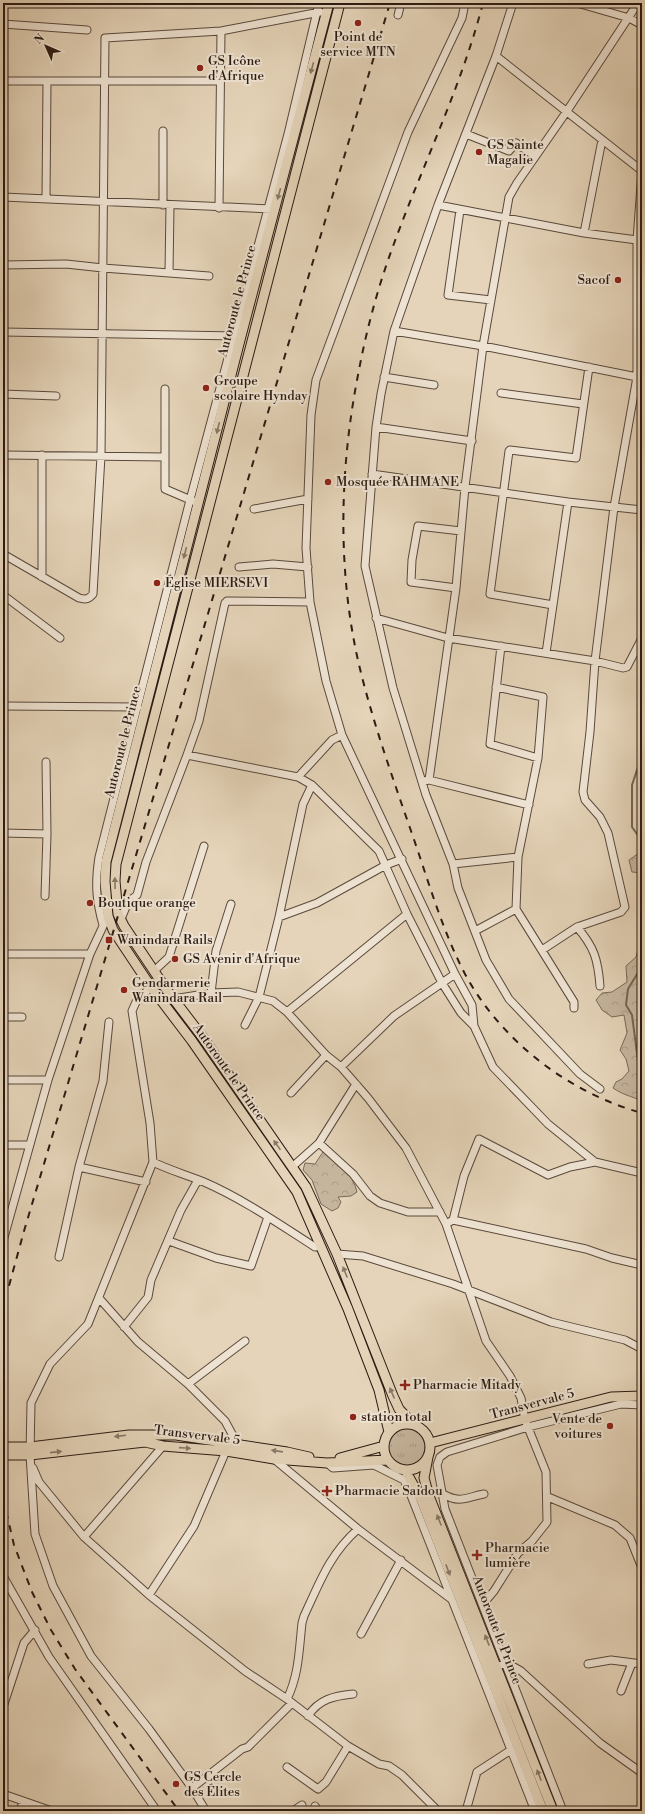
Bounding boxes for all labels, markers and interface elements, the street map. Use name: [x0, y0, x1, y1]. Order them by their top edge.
marker: Point de service MTN: [353, 18, 363, 28]
north arrow: [26, 26, 66, 66]
place label: Point de service MTN: [320, 29, 396, 60]
text: N: [32, 31, 48, 48]
place label: GS Icône d'Afrique: [208, 53, 265, 84]
one-way arrow: [309, 62, 315, 74]
marker: GS Icône d'Afrique: [195, 63, 205, 73]
place label: GS Sainte Magalie: [487, 137, 544, 168]
marker: GS Sainte Magalie: [474, 147, 484, 157]
one-way arrow: [276, 188, 282, 200]
street label: Autoroute le Prince: [214, 243, 260, 360]
place label: Sacof: [578, 272, 611, 288]
marker: Sacof: [613, 275, 623, 285]
place label: Groupe scolaire Hynday: [214, 373, 308, 404]
marker: Groupe scolaire Hynday: [201, 383, 211, 393]
one-way arrow: [214, 421, 220, 434]
place label: Mosquée RAHMANE: [336, 474, 459, 490]
marker: Mosquée RAHMANE: [323, 477, 333, 487]
one-way arrow: [182, 548, 188, 560]
place label: Église MIERSEVI: [165, 574, 268, 591]
marker: Église MIERSEVI: [152, 578, 162, 588]
street label: Autoroute le Prince: [101, 684, 145, 801]
one-way arrow: [112, 877, 119, 889]
place label: Boutique orange: [97, 895, 196, 911]
marker: Boutique orange: [85, 898, 95, 908]
place label: Wanindara Rails: [116, 932, 213, 948]
marker: Wanindara Rails: [104, 935, 114, 945]
place label: GS Avenir d'Afrique: [183, 951, 301, 967]
marker: GS Avenir d'Afrique: [170, 954, 180, 964]
place label: Gendarmerie Wanindara Rail: [131, 975, 222, 1006]
marker: Gendarmerie Wanindara Rail: [119, 985, 129, 995]
street label: Autoroute le Prince: [189, 1020, 269, 1124]
one-way arrow: [273, 1140, 281, 1150]
one-way arrow: [341, 1265, 347, 1277]
place label: Pharmacie Mitady: [413, 1377, 522, 1393]
marker: Pharmacie Mitady: [400, 1380, 410, 1390]
street label: Transvervale 5: [488, 1385, 576, 1423]
one-way arrow: [388, 1387, 395, 1399]
place label: station total: [361, 1409, 432, 1425]
place label: Vente de voitures: [551, 1411, 602, 1442]
marker: station total: [348, 1412, 358, 1422]
marker: Vente de voitures: [605, 1421, 615, 1431]
street label: Transvervale 5: [153, 1422, 241, 1448]
one-way arrow: [114, 1433, 126, 1440]
one-way arrow: [179, 1444, 191, 1451]
one-way arrow: [271, 1448, 283, 1454]
one-way arrow: [50, 1449, 62, 1455]
place label: Pharmacie Saidou: [335, 1483, 443, 1499]
marker: Pharmacie Saidou: [322, 1486, 332, 1496]
one-way arrow: [436, 1514, 442, 1525]
place label: Pharmacie lumière: [485, 1540, 550, 1571]
marker: Pharmacie lumière: [472, 1550, 482, 1560]
one-way arrow: [446, 1564, 452, 1576]
street label: Autoroute le Prince: [469, 1573, 525, 1687]
one-way arrow: [484, 1635, 490, 1646]
one-way arrow: [536, 1768, 542, 1780]
place label: GS Cercle des Élites: [184, 1769, 242, 1800]
marker: GS Cercle des Élites: [171, 1779, 181, 1789]

